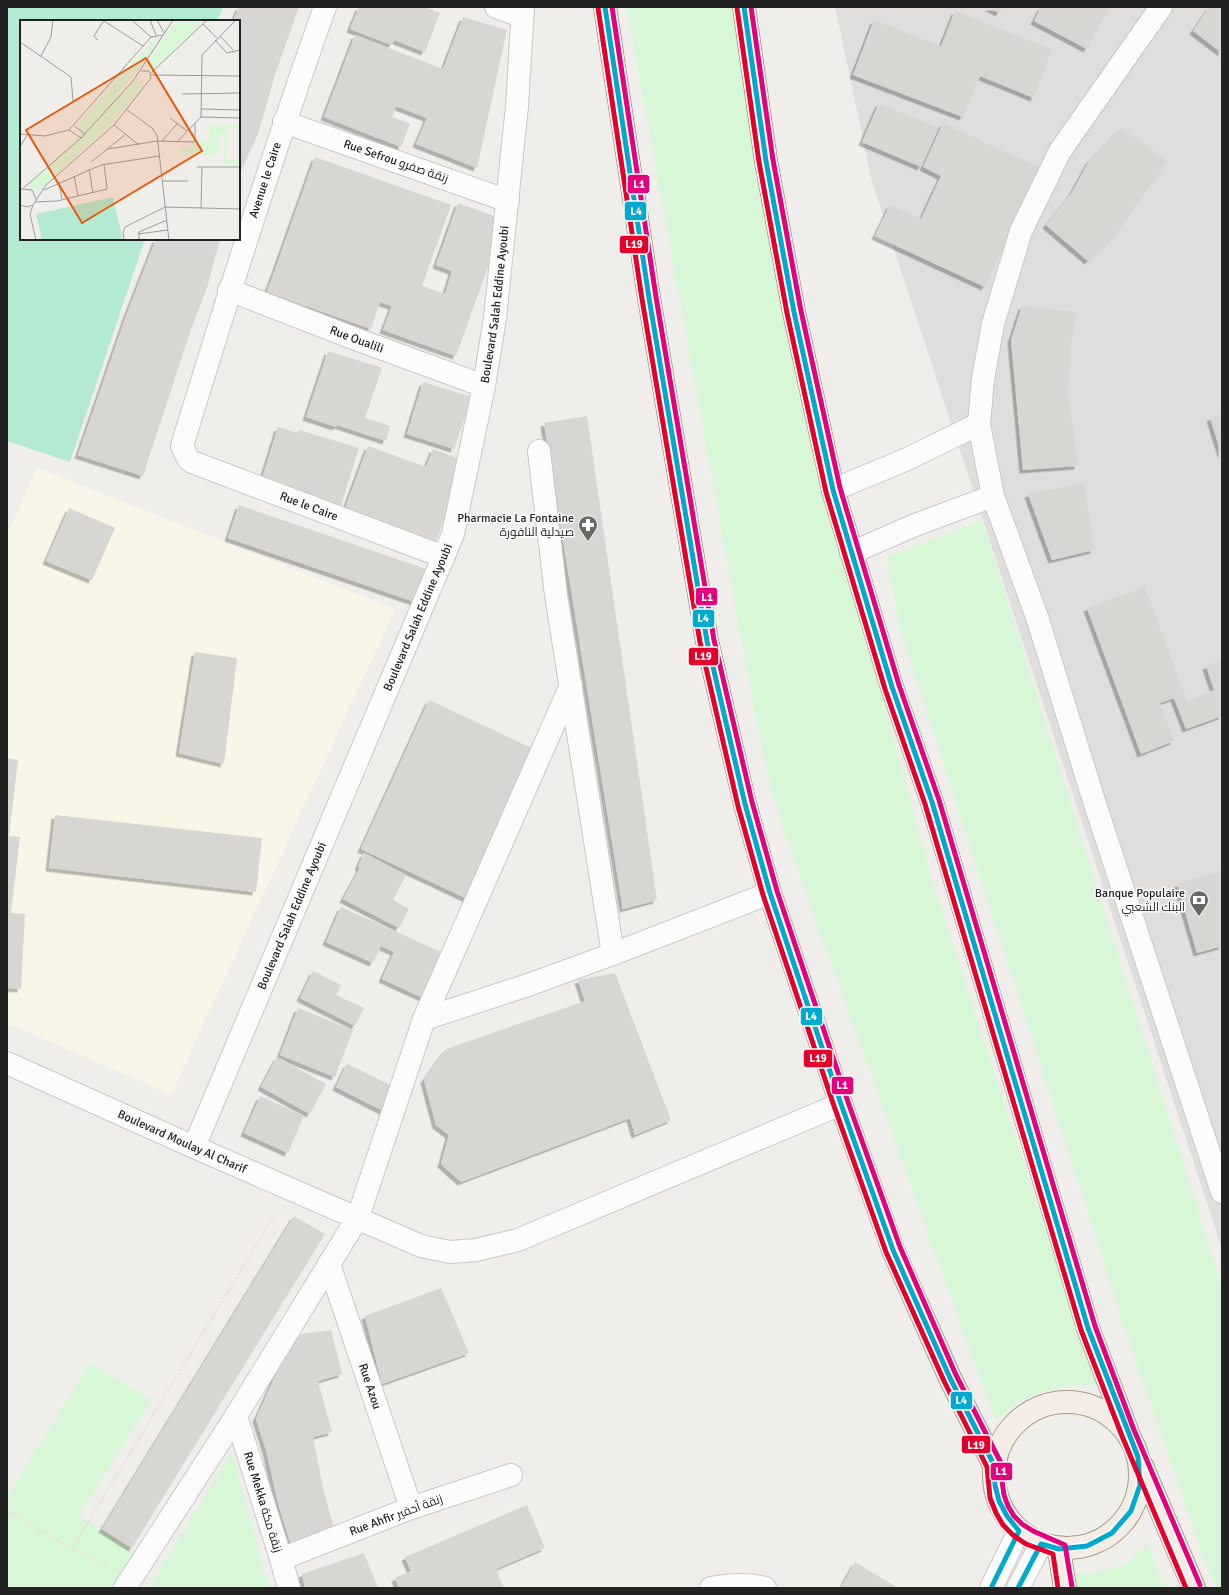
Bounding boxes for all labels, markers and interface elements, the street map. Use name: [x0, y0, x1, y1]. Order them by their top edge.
inset map: [20, 20, 240, 240]
street label: Rue Sefrou زنقة صفرو: [341, 136, 450, 186]
street label: Avenue le Caire: [246, 140, 285, 220]
line badge: L1: [627, 174, 650, 194]
text: L1: [633, 178, 645, 191]
line badge: L4: [624, 201, 647, 221]
text: L4: [630, 205, 642, 218]
street label: Boulevard Salah Eddine Ayoubi: [478, 225, 513, 384]
line badge: L19: [619, 235, 649, 254]
text: L19: [625, 238, 643, 251]
street label: Rue Oualili: [328, 323, 386, 357]
street label: Rue le Caire: [278, 489, 340, 524]
place label: Pharmacie La Fontaine صيدلية النافورة: [457, 511, 574, 540]
pharmacy icon: Pharmacie La Fontaine صيدلية النافورة: [577, 514, 599, 542]
street label: Boulevard Salah Eddine Ayoubi: [380, 541, 456, 694]
line badge: L1: [695, 587, 718, 606]
text: L1: [701, 591, 713, 604]
line badge: L4: [692, 609, 715, 628]
text: L4: [697, 612, 709, 625]
line badge: L19: [688, 647, 719, 666]
text: L19: [694, 650, 712, 663]
street label: Boulevard Salah Eddine Ayoubi: [254, 840, 330, 992]
place label: Banque Populaire البنك الشعبي: [1095, 886, 1185, 917]
bank icon: Banque Populaire البنك الشعبي: [1188, 889, 1210, 917]
line badge: L4: [800, 1007, 823, 1026]
text: L4: [805, 1010, 817, 1023]
line badge: L19: [803, 1049, 833, 1068]
text: L19: [809, 1052, 827, 1065]
line badge: L1: [831, 1076, 854, 1095]
text: L1: [836, 1079, 848, 1092]
street label: Boulevard Moulay Al Charif: [115, 1107, 250, 1177]
street label: Rue Azou: [355, 1362, 384, 1411]
line badge: L4: [950, 1391, 973, 1410]
text: L4: [955, 1394, 967, 1407]
line badge: L19: [961, 1435, 991, 1454]
text: L19: [967, 1439, 985, 1452]
street label: Rue Mekka زنقة مكة: [240, 1450, 285, 1554]
line badge: L1: [990, 1462, 1013, 1481]
text: L1: [995, 1465, 1007, 1478]
street label: Rue Ahfir زنقة أحفير: [347, 1491, 445, 1539]

